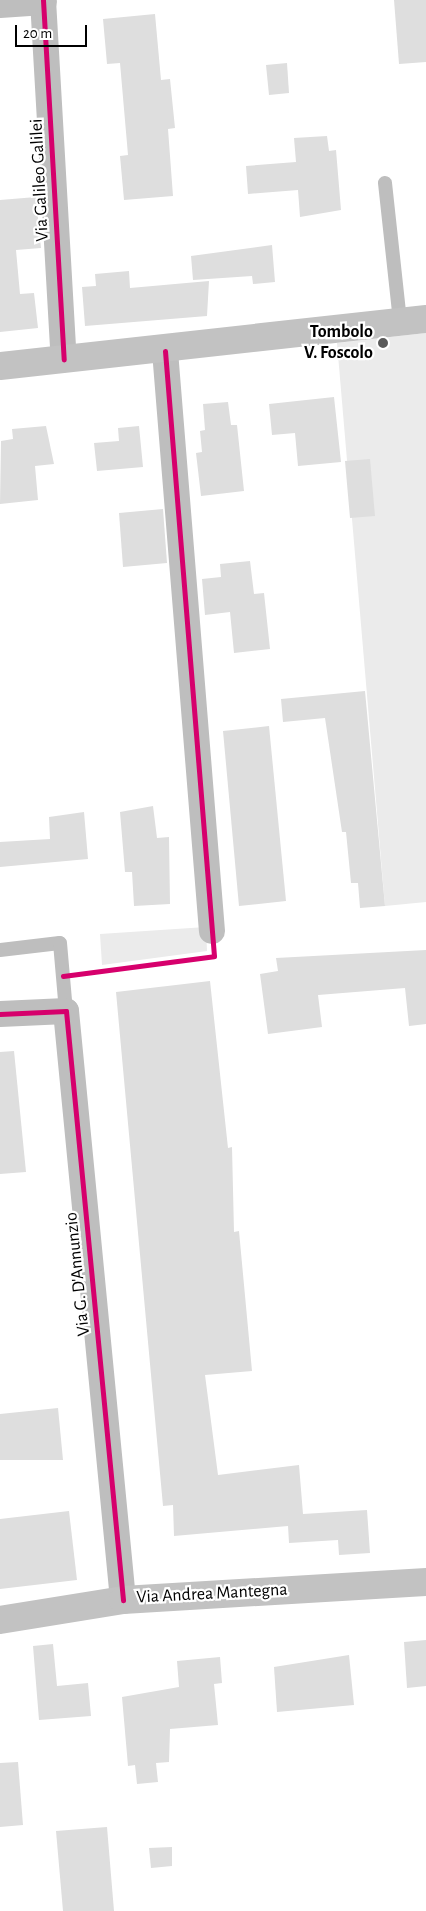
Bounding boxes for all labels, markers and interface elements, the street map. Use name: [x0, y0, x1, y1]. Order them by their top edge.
scale bar: [18, 15, 90, 47]
text: 20 m: [23, 26, 52, 41]
street label: Via Galileo Galilei: [26, 118, 54, 242]
place label: Tombolo V. Foscolo: [304, 322, 373, 364]
marker: Tombolo V. Foscolo: [377, 337, 389, 349]
street label: Via G. D'Annunzio: [61, 1211, 95, 1337]
street label: Via Andrea Mantegna: [136, 1579, 288, 1609]

